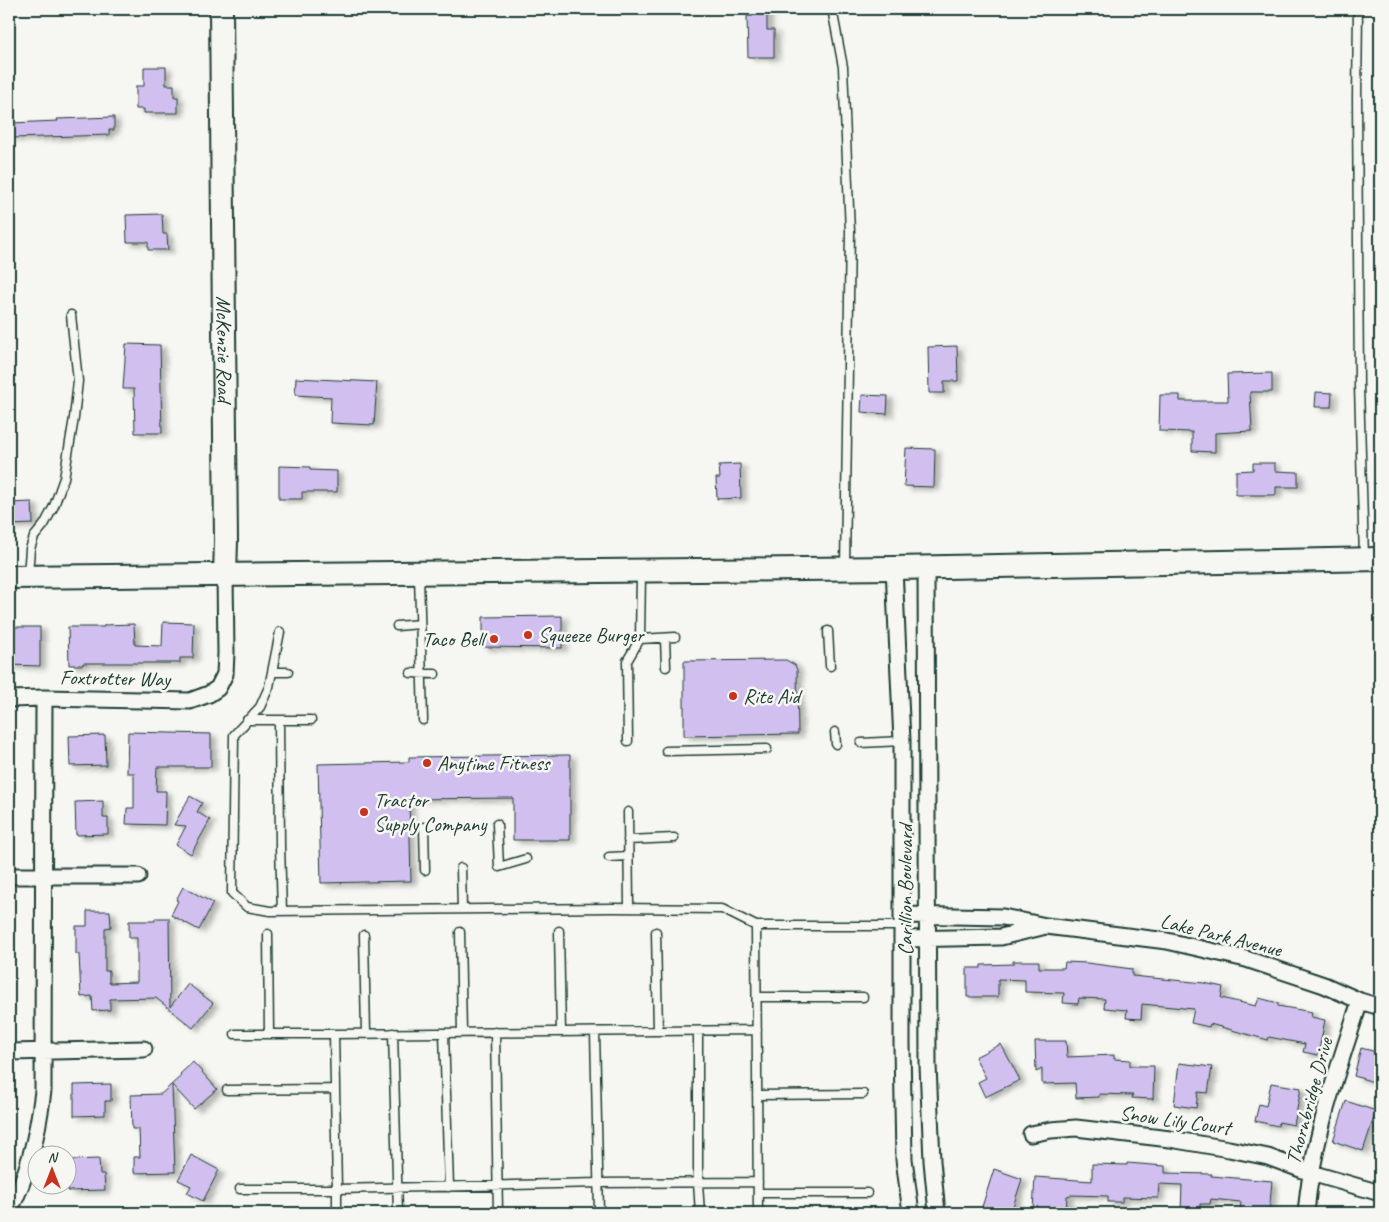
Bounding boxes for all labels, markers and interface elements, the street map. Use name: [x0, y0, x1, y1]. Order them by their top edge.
street label: McKenzie Road: [211, 296, 238, 406]
place label: Squeeze Burger: [538, 622, 645, 648]
place label: Taco Bell: [422, 626, 487, 652]
marker: Squeeze Burger: [522, 629, 534, 641]
marker: Taco Bell: [488, 633, 500, 645]
street label: Foxtrotter Way: [60, 664, 172, 692]
place label: Rite Aid: [743, 683, 804, 709]
marker: Rite Aid: [727, 690, 739, 702]
place label: Anytime Fitness: [437, 750, 551, 776]
marker: Anytime Fitness: [421, 757, 433, 769]
place label: Tractor Supply Company: [374, 787, 488, 837]
marker: Tractor Supply Company: [358, 806, 370, 818]
street label: Carillion Boulevard: [892, 821, 918, 956]
street label: Lake Park Avenue: [1158, 907, 1285, 963]
street label: Thornbridge Drive: [1280, 1034, 1339, 1167]
street label: Snow Lily Court: [1118, 1099, 1235, 1141]
north arrow: [28, 1144, 78, 1194]
text: N: [48, 1149, 59, 1166]

